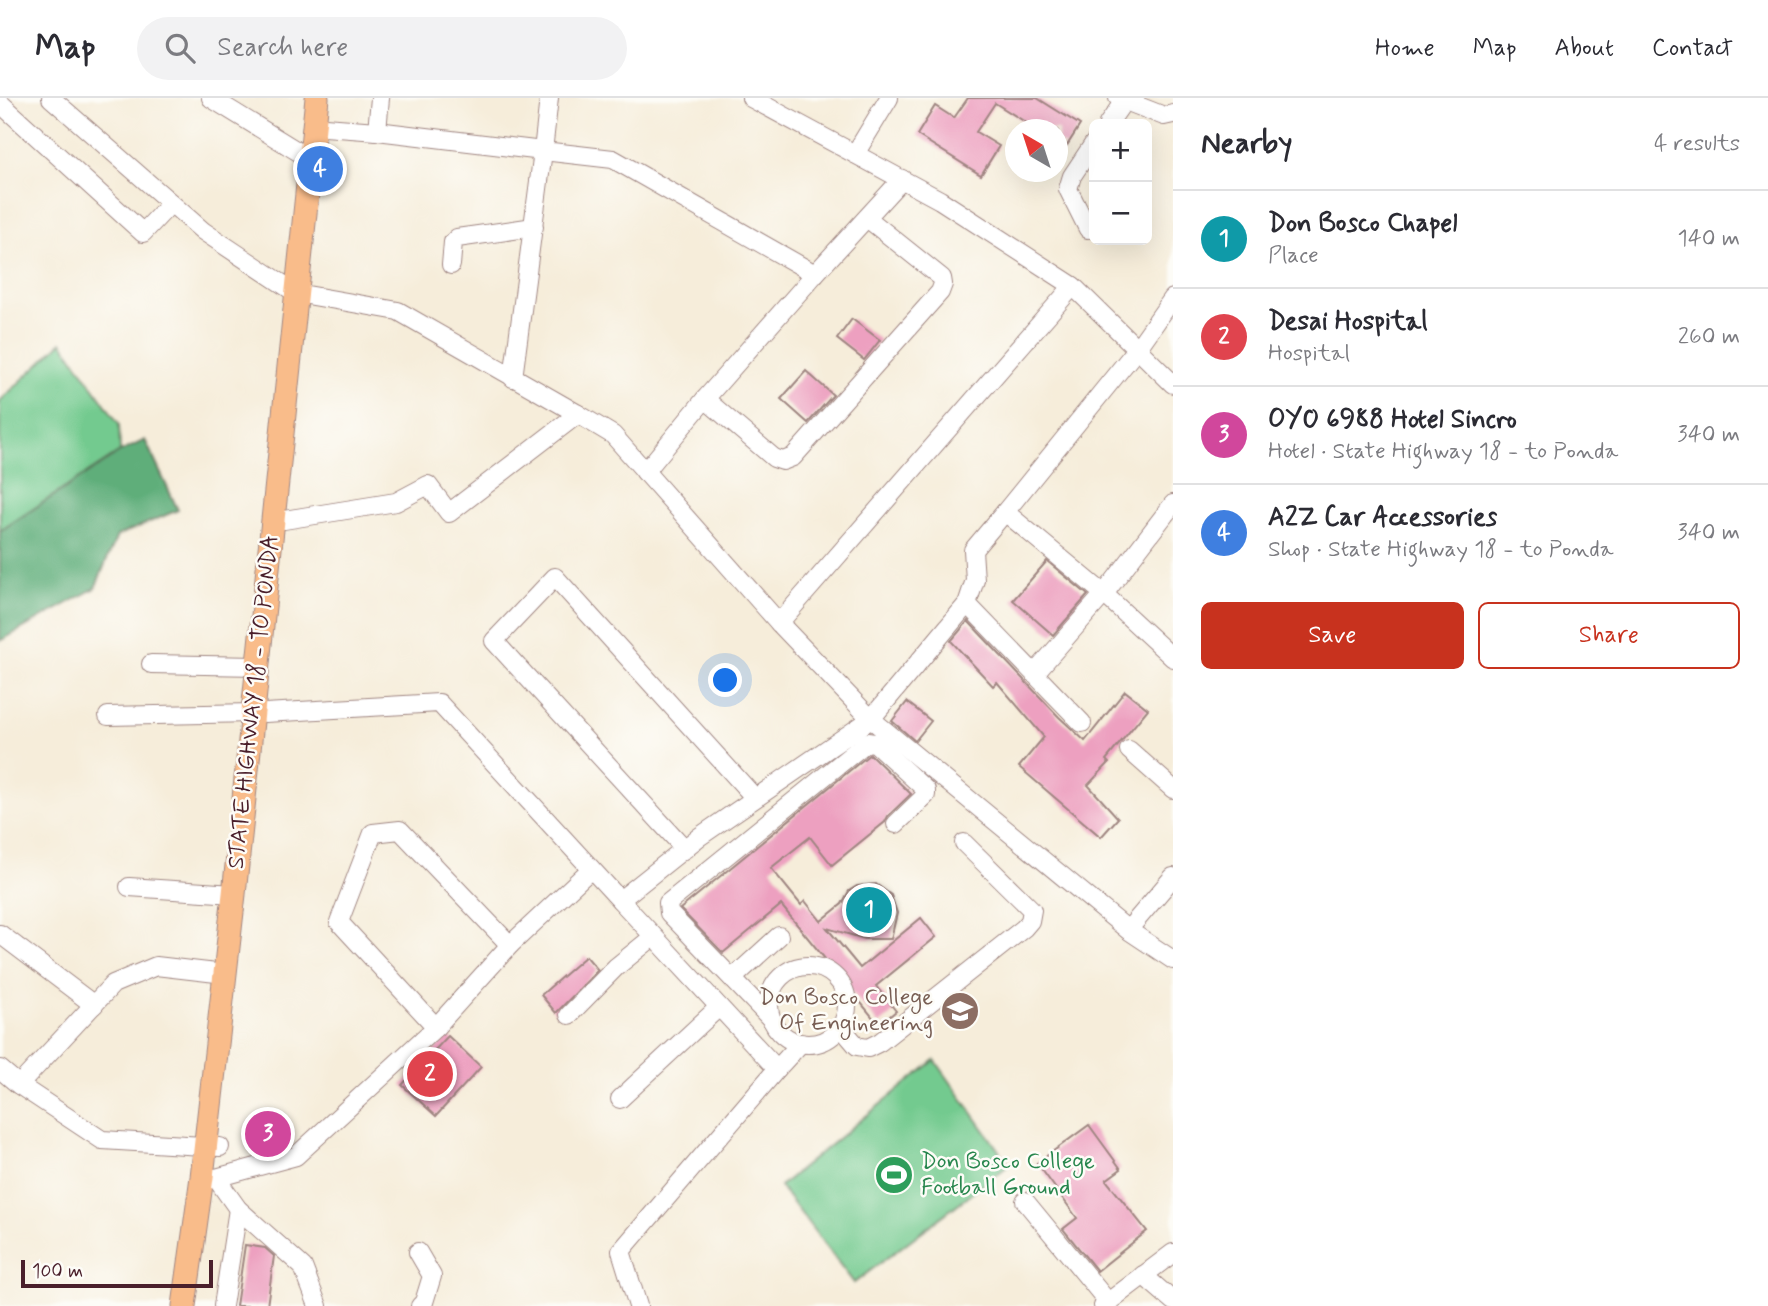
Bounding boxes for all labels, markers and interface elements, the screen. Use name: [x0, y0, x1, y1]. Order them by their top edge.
search box: [137, 17, 627, 80]
text: Map: [35, 26, 95, 70]
icon: search: [161, 29, 199, 67]
text: Search here: [217, 31, 348, 65]
text: Home: [1375, 33, 1435, 64]
text: Map: [1473, 33, 1517, 64]
text: About: [1555, 33, 1614, 64]
text: Contact: [1652, 33, 1733, 64]
north arrow: [1005, 119, 1068, 182]
map controls: [1089, 119, 1152, 245]
button: +: [1089, 119, 1152, 182]
text: Nearby: [1201, 124, 1292, 163]
text: 4 results: [1654, 129, 1740, 159]
pin: 4: [297, 143, 343, 195]
button: −: [1089, 182, 1152, 245]
text: Don Bosco Chapel: [1268, 207, 1457, 241]
text: 1: [1219, 224, 1229, 254]
text: 140 m: [1677, 224, 1740, 254]
text: Place: [1268, 241, 1319, 271]
text: Desai Hospital: [1268, 305, 1427, 339]
text: 2: [1218, 322, 1230, 352]
text: 260 m: [1678, 322, 1740, 352]
text: Hospital: [1268, 339, 1350, 369]
text: OYO 6988 Hotel Sincro: [1268, 403, 1517, 437]
text: 3: [1219, 420, 1229, 450]
text: 340 m: [1677, 420, 1740, 450]
text: Hotel · State Highway 18 - to Ponda: [1268, 437, 1618, 467]
text: A2Z Car Accessories: [1268, 501, 1497, 535]
text: 4: [1217, 518, 1231, 548]
text: 340 m: [1677, 518, 1740, 548]
street label: STATE HIGHWAY 18 - TO PONDA: [222, 534, 286, 870]
text: Shop · State Highway 18 - to Ponda: [1268, 535, 1614, 565]
button: Save: [1201, 602, 1464, 669]
button: Share: [1478, 602, 1740, 669]
your location: [708, 663, 742, 697]
pin: 1: [846, 884, 892, 936]
place label: Don Bosco College Of Engineering: [759, 983, 933, 1041]
school or university icon: Don Bosco College Of Engineering: [939, 990, 981, 1032]
pin: 2: [407, 1048, 453, 1100]
pin: 3: [245, 1108, 291, 1160]
place label: Don Bosco College Football Ground: [921, 1147, 1095, 1203]
sports icon: Don Bosco College Football Ground: [873, 1154, 915, 1196]
scale bar: [21, 1257, 214, 1289]
text: 100 m: [32, 1259, 83, 1284]

